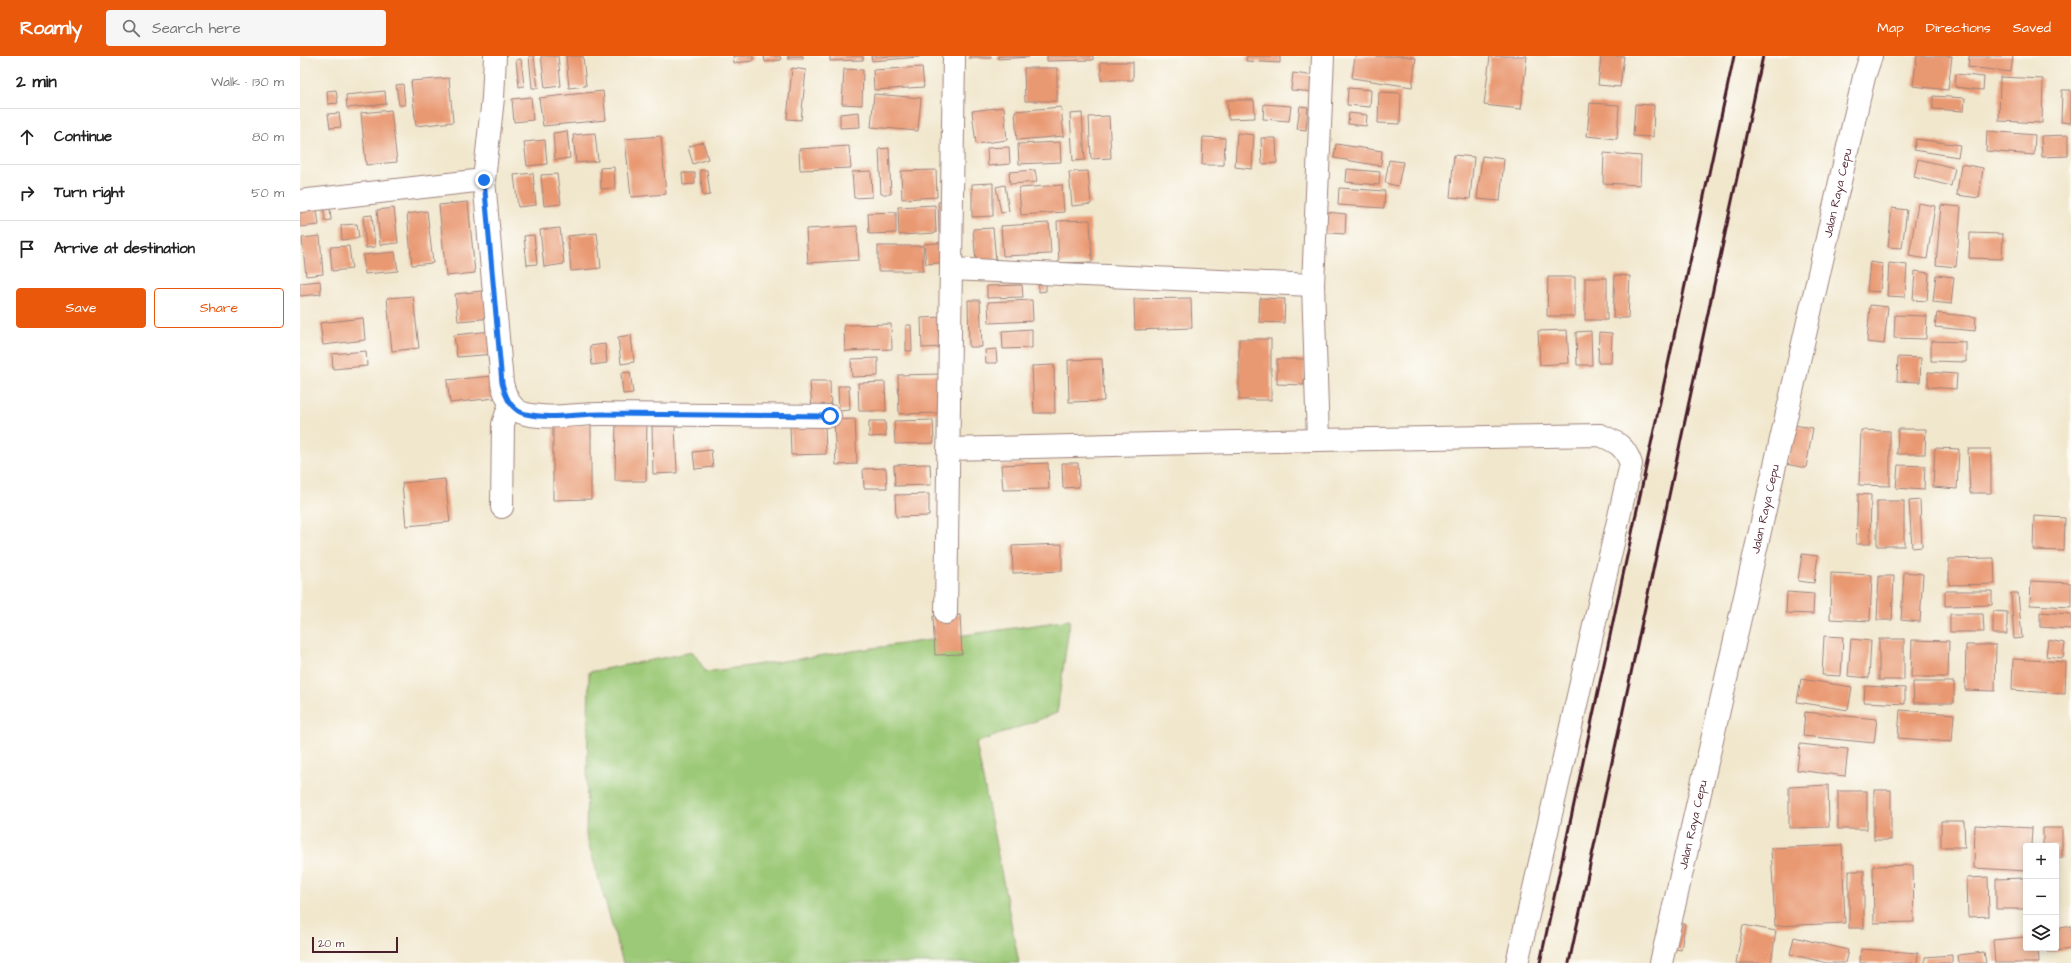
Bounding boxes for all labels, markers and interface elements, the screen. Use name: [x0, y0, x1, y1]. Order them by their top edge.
search box: [106, 10, 386, 46]
text: Roamly: [20, 15, 82, 42]
icon: search: [120, 17, 142, 39]
text: Search here: [152, 18, 241, 39]
text: Map: [1877, 18, 1904, 38]
text: Directions: [1926, 18, 1991, 38]
text: Saved: [2013, 18, 2051, 38]
text: 2 min: [16, 70, 57, 94]
text: Walk · 130 m: [211, 73, 284, 91]
icon: ahead: [16, 126, 38, 148]
text: Continue: [54, 126, 112, 147]
text: 80 m: [252, 128, 284, 146]
street label: Jalan Raya Cepu: [1819, 147, 1856, 239]
route end: [475, 171, 493, 189]
icon: right: [16, 182, 38, 204]
text: Turn right: [54, 182, 125, 203]
text: 50 m: [251, 184, 284, 202]
icon: arrive: [16, 238, 38, 260]
text: Arrive at destination: [54, 238, 195, 259]
button: Save: [16, 288, 146, 328]
button: Share: [154, 288, 284, 328]
route start: [821, 407, 839, 425]
street label: Jalan Raya Cepu: [1747, 462, 1784, 555]
street label: Jalan Raya Cepu: [1674, 778, 1711, 871]
map controls: [2023, 843, 2059, 951]
button: +: [2023, 843, 2059, 879]
button: −: [2023, 879, 2059, 915]
button: layers: [2023, 915, 2059, 951]
scale bar: [312, 935, 398, 954]
text: 20 m: [318, 936, 344, 951]

